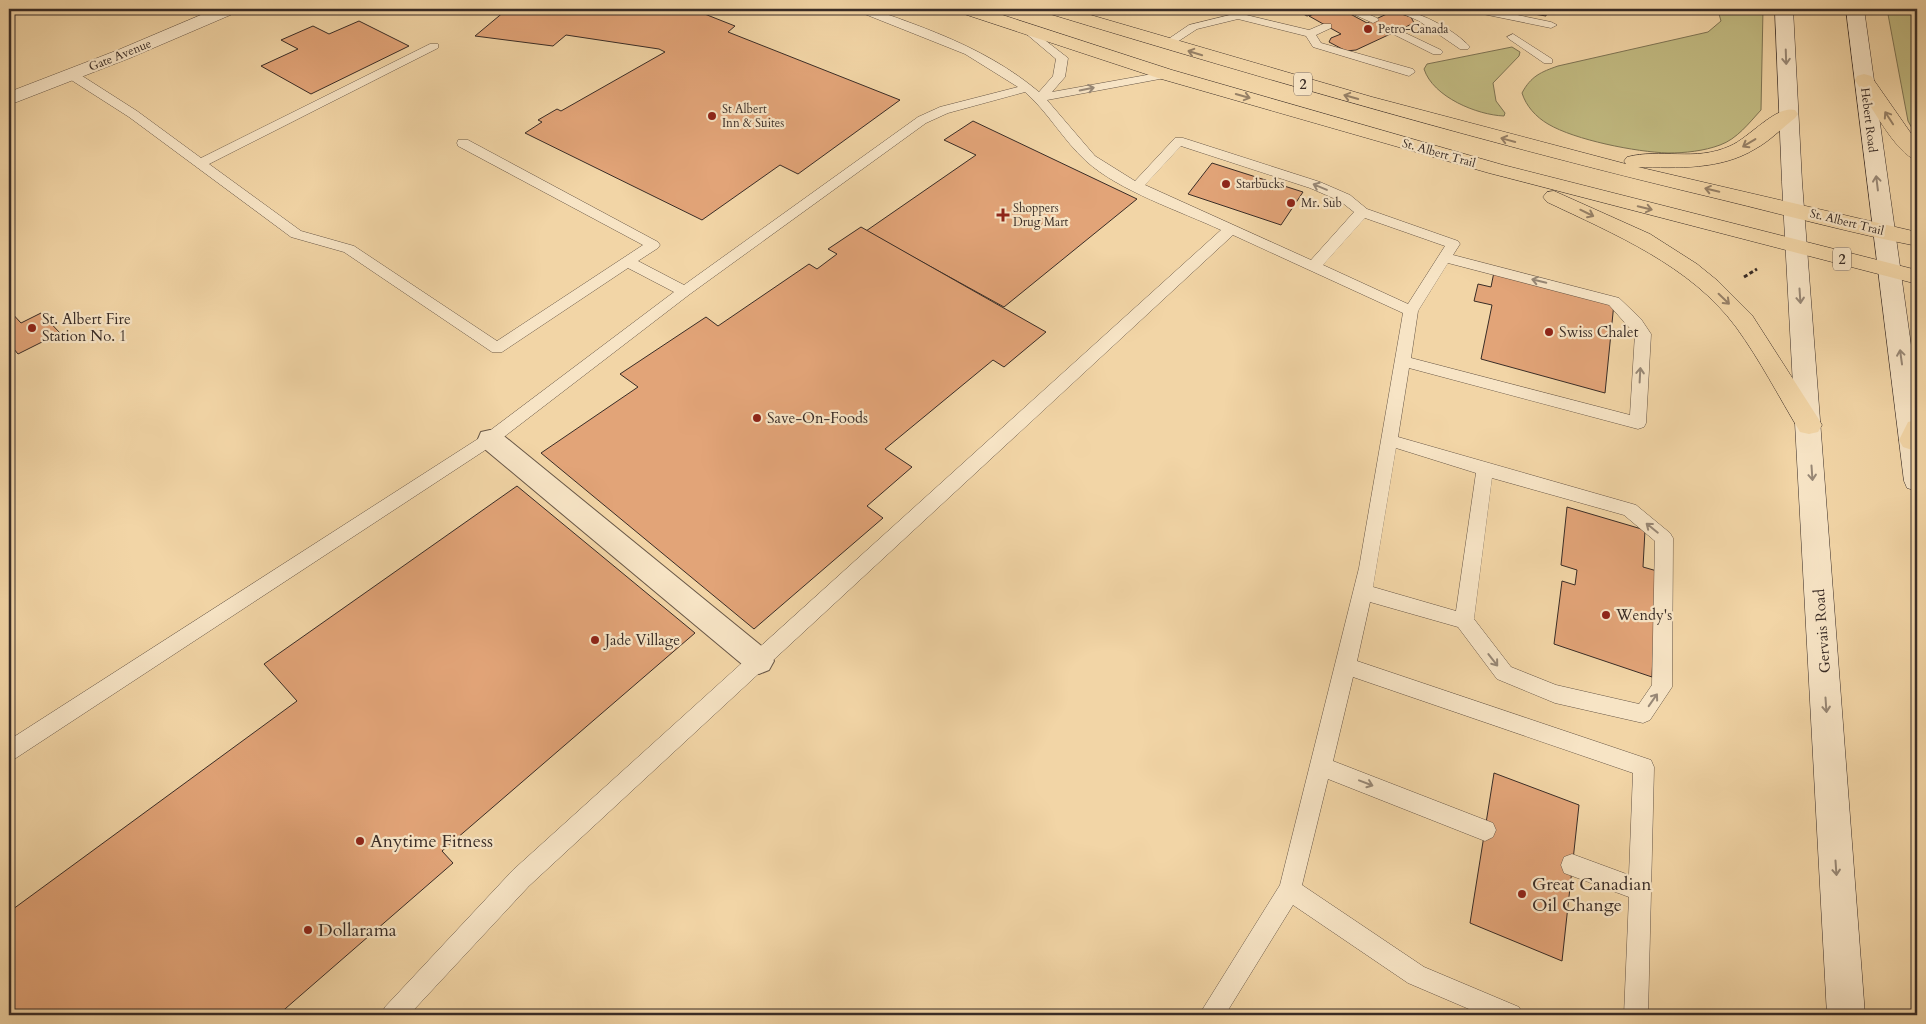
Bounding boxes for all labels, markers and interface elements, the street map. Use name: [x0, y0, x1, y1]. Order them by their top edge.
place label: Petro-Canada: [1378, 21, 1449, 37]
marker: Petro-Canada: [1362, 23, 1374, 35]
street label: Gate Avenue: [86, 35, 154, 75]
one-way arrow: [1187, 47, 1203, 57]
one-way arrow: [1781, 49, 1791, 65]
road number: 2: [1294, 72, 1312, 96]
one-way arrow: [1078, 83, 1094, 93]
street label: Hebert Road: [1857, 87, 1881, 154]
one-way arrow: [1234, 92, 1250, 102]
one-way arrow: [1343, 92, 1359, 102]
place label: St Albert Inn & Suites: [722, 101, 784, 131]
marker: St Albert Inn & Suites: [706, 110, 718, 122]
one-way arrow: [1884, 111, 1894, 125]
one-way arrow: [1500, 134, 1516, 144]
street label: St. Albert Trail: [1400, 135, 1478, 171]
one-way arrow: [1742, 139, 1756, 149]
one-way arrow: [1872, 175, 1882, 191]
place label: Starbucks: [1236, 176, 1284, 192]
marker: Starbucks: [1220, 178, 1232, 190]
one-way arrow: [1313, 182, 1328, 192]
one-way arrow: [1704, 185, 1720, 194]
place label: Mr. Sub: [1301, 195, 1342, 211]
marker: Mr. Sub: [1285, 197, 1297, 209]
place label: Shoppers Drug Mart: [1013, 200, 1069, 230]
one-way arrow: [1636, 203, 1652, 213]
street label: St. Albert Trail: [1808, 205, 1886, 239]
marker: Shoppers Drug Mart: [997, 209, 1009, 221]
one-way arrow: [1579, 209, 1594, 218]
road number: 2: [1833, 248, 1851, 270]
one-way arrow: [1532, 276, 1548, 285]
one-way arrow: [1795, 287, 1804, 303]
one-way arrow: [1718, 293, 1730, 305]
place label: St. Albert Fire Station No. 1: [42, 309, 131, 346]
marker: St. Albert Fire Station No. 1: [26, 322, 38, 334]
place label: Swiss Chalet: [1559, 322, 1639, 342]
marker: Swiss Chalet: [1543, 326, 1555, 338]
one-way arrow: [1895, 349, 1905, 365]
one-way arrow: [1636, 367, 1645, 383]
place label: Save-On-Foods: [767, 408, 868, 428]
marker: Save-On-Foods: [751, 412, 763, 424]
one-way arrow: [1807, 465, 1816, 481]
one-way arrow: [1645, 523, 1658, 534]
street label: Gervais Road: [1809, 588, 1835, 674]
place label: Wendy's: [1615, 605, 1672, 625]
marker: Wendy's: [1600, 609, 1612, 621]
place label: Jade Village: [603, 630, 680, 650]
marker: Jade Village: [589, 634, 601, 646]
one-way arrow: [1488, 653, 1499, 666]
one-way arrow: [1648, 693, 1658, 707]
one-way arrow: [1822, 697, 1831, 713]
one-way arrow: [1358, 779, 1373, 789]
place label: Anytime Fitness: [370, 829, 493, 854]
marker: Anytime Fitness: [354, 835, 366, 847]
one-way arrow: [1832, 859, 1841, 875]
place label: Great Canadian Oil Change: [1532, 872, 1652, 918]
marker: Great Canadian Oil Change: [1516, 888, 1528, 900]
place label: Dollarama: [318, 918, 397, 943]
marker: Dollarama: [302, 924, 314, 936]

